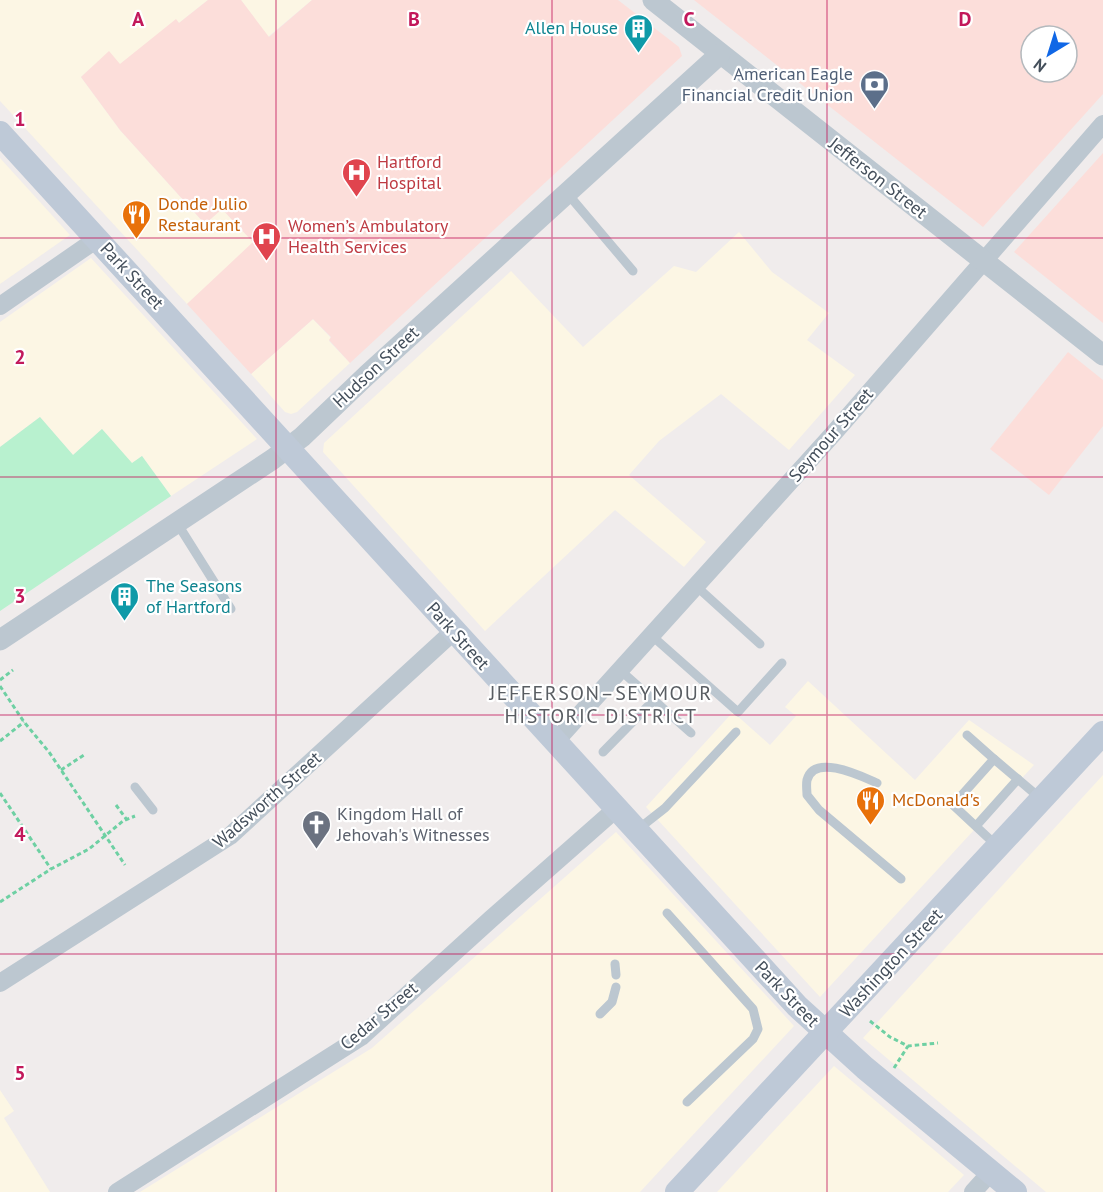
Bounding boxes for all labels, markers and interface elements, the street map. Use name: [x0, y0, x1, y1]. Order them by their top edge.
text: A: [132, 6, 145, 32]
text: B: [408, 6, 420, 32]
text: C: [683, 6, 695, 32]
text: D: [959, 6, 972, 32]
building icon: Allen House: [623, 12, 655, 54]
place label: Allen House: [525, 16, 618, 39]
north arrow: [1019, 24, 1079, 84]
text: N: [1029, 55, 1050, 77]
place label: American Eagle Financial Credit Union: [682, 62, 853, 106]
bank icon: American Eagle Financial Credit Union: [858, 68, 890, 110]
text: 1: [14, 106, 26, 132]
street label: Jefferson Street: [824, 131, 932, 223]
place label: Hartford Hospital: [377, 150, 442, 194]
hospital icon: Hartford Hospital: [340, 156, 372, 198]
place label: Donde Julio Restaurant: [158, 192, 248, 236]
restaurant icon: Donde Julio Restaurant: [121, 198, 153, 240]
place label: Women’s Ambulatory Health Services: [288, 214, 449, 258]
hospital icon: Women’s Ambulatory Health Services: [251, 220, 283, 262]
street label: Park Street: [96, 237, 169, 314]
street label: Hudson Street: [328, 321, 423, 412]
text: 2: [14, 344, 26, 370]
street label: Seymour Street: [783, 383, 878, 487]
place label: The Seasons of Hartford: [146, 574, 242, 618]
building icon: The Seasons of Hartford: [109, 580, 141, 622]
text: 3: [14, 583, 26, 609]
street label: Park Street: [422, 597, 495, 674]
district label: JEFFERSON–SEYMOUR HISTORIC DISTRICT: [488, 680, 713, 729]
street label: Wadsworth Street: [208, 746, 326, 853]
restaurant icon: McDonald's: [855, 784, 887, 826]
place label: McDonald's: [892, 788, 980, 811]
place label: Kingdom Hall of Jehovah's Witnesses: [336, 802, 490, 846]
church icon: Kingdom Hall of Jehovah's Witnesses: [300, 808, 332, 850]
text: 4: [14, 821, 26, 847]
street label: Washington Street: [834, 903, 947, 1022]
street label: Park Street: [750, 956, 825, 1032]
street label: Cedar Street: [335, 976, 422, 1055]
text: 5: [14, 1060, 26, 1086]

